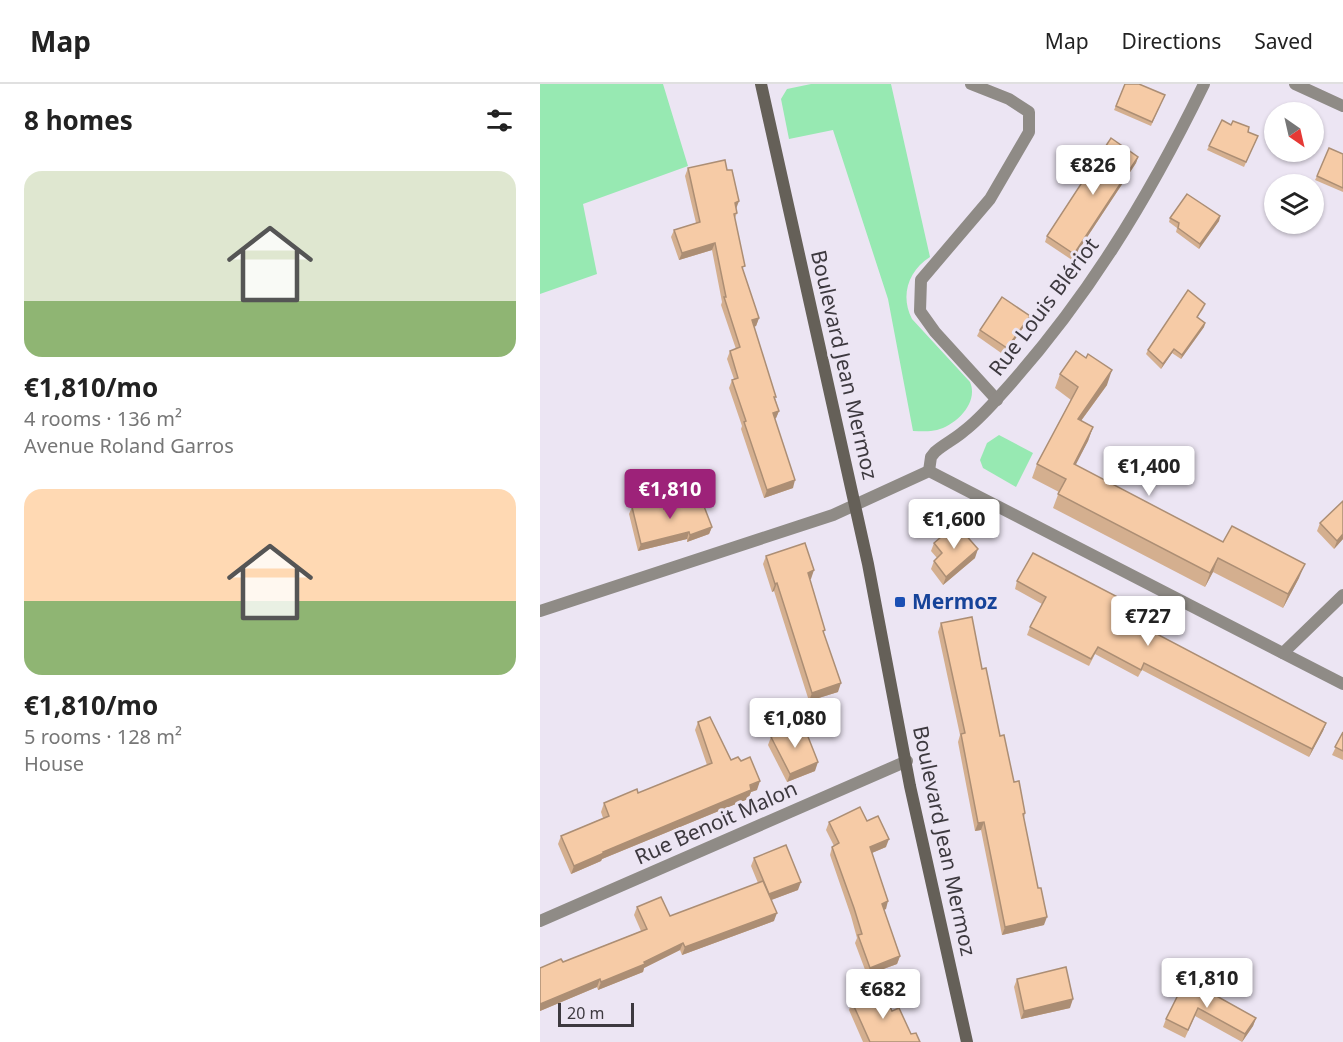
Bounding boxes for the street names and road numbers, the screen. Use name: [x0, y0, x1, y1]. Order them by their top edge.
street label: Rue Louis Blériot: [982, 231, 1105, 381]
street label: Boulevard Jean Mermoz: [805, 247, 885, 482]
street label: Boulevard Jean Mermoz: [907, 723, 983, 959]
street label: Rue Benoit Malon: [630, 774, 801, 870]

